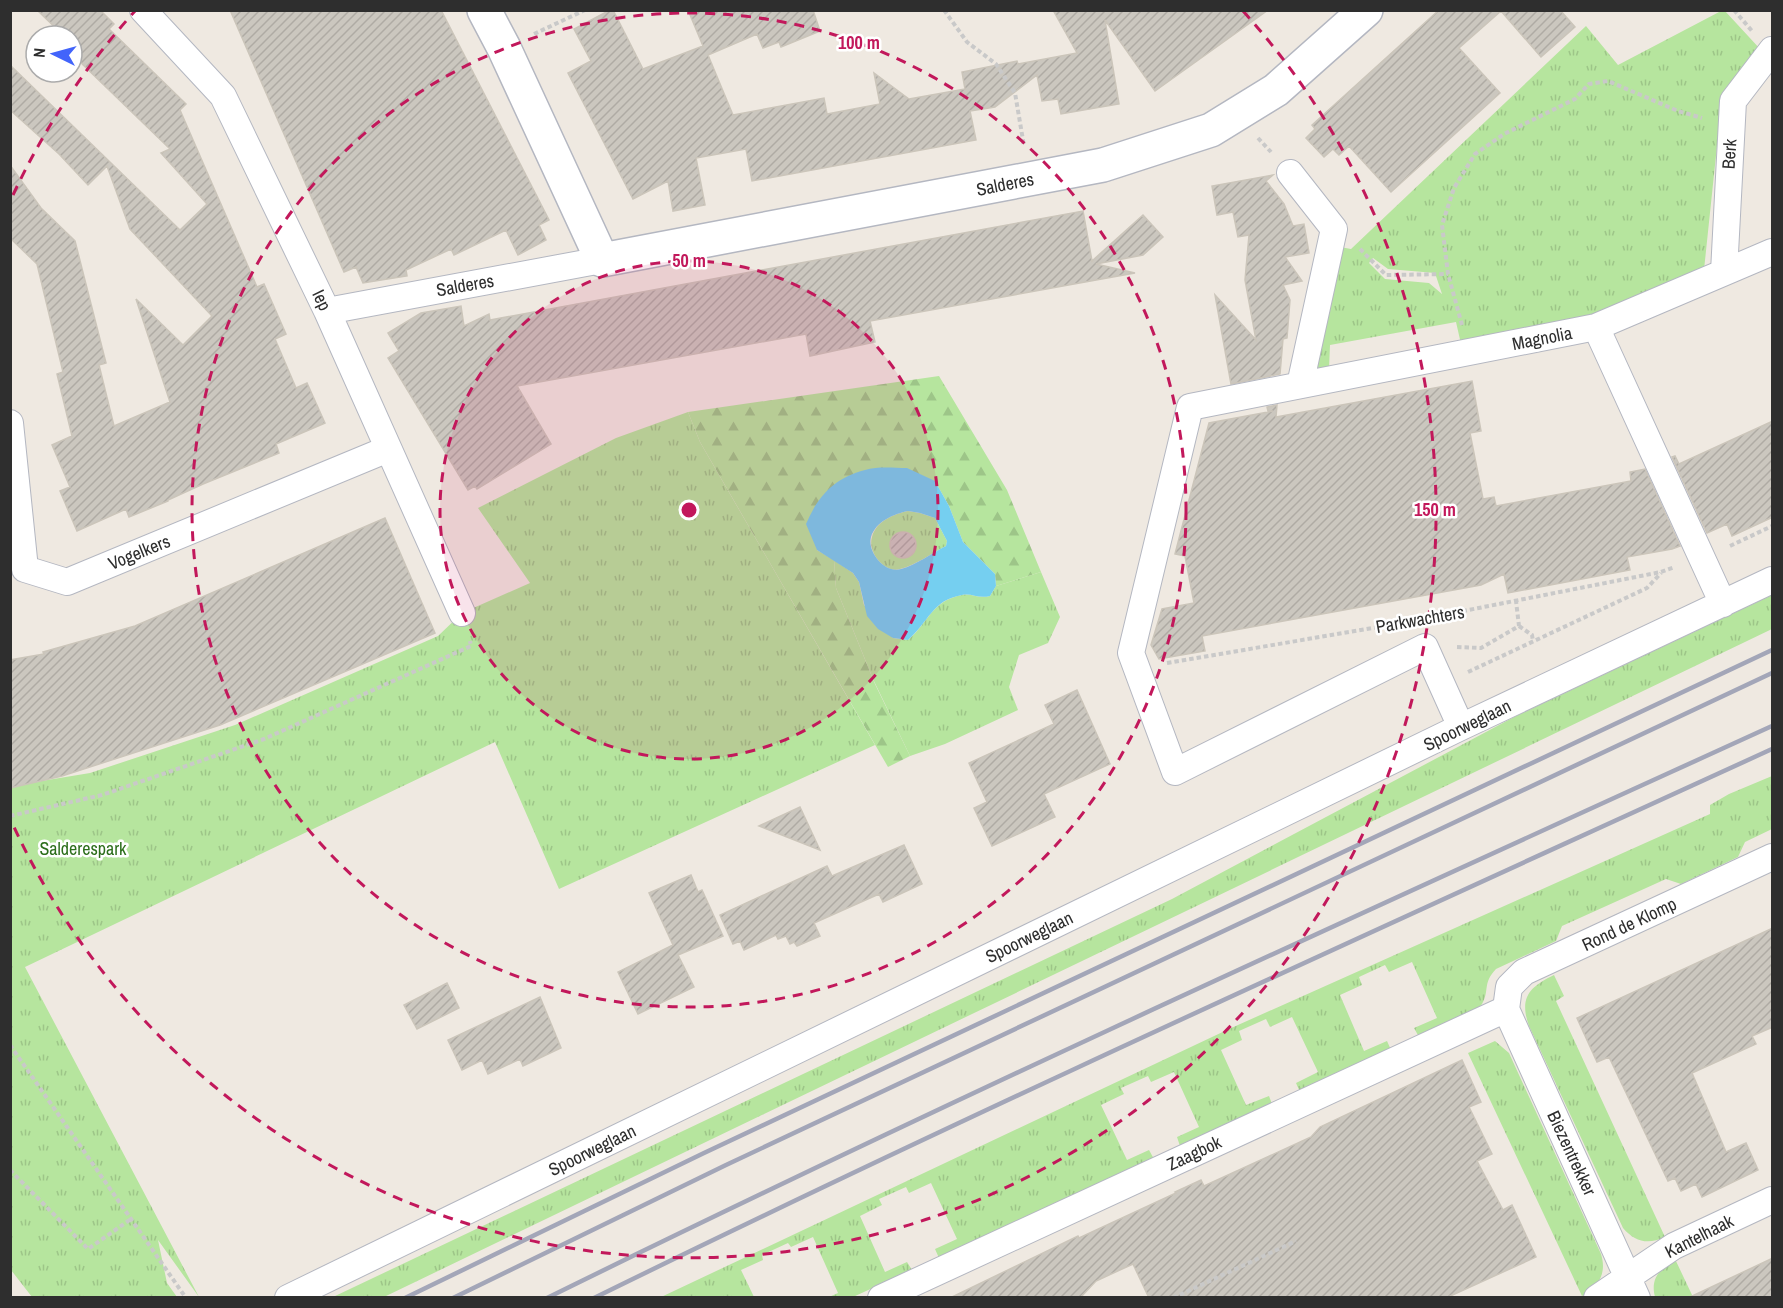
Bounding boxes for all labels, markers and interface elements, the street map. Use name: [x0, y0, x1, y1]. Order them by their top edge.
north arrow: [24, 24, 84, 84]
text: 100 m: [838, 30, 880, 55]
text: N: [28, 47, 50, 58]
street label: Berk: [1715, 137, 1743, 170]
street label: Salderes: [974, 166, 1036, 202]
text: 50 m: [672, 248, 706, 273]
street label: Salderes: [434, 268, 496, 302]
street label: Iep: [306, 285, 338, 315]
street label: Magnolia: [1510, 320, 1574, 356]
text: 150 m: [1414, 497, 1456, 522]
centre of rings: [679, 500, 699, 520]
street label: Vogelkers: [104, 528, 174, 576]
street label: Parkwachters: [1374, 599, 1466, 639]
street label: Spoorweglaan: [1419, 693, 1515, 757]
park label: Salderespark: [40, 836, 127, 861]
street label: Rond de Klomp: [1578, 891, 1680, 957]
street label: Spoorweglaan: [981, 905, 1077, 969]
street label: Biezentrekker: [1541, 1106, 1603, 1200]
street label: Spoorweglaan: [544, 1118, 640, 1182]
street label: Zaagbok: [1163, 1129, 1226, 1176]
street label: Kantelhaak: [1660, 1208, 1738, 1264]

